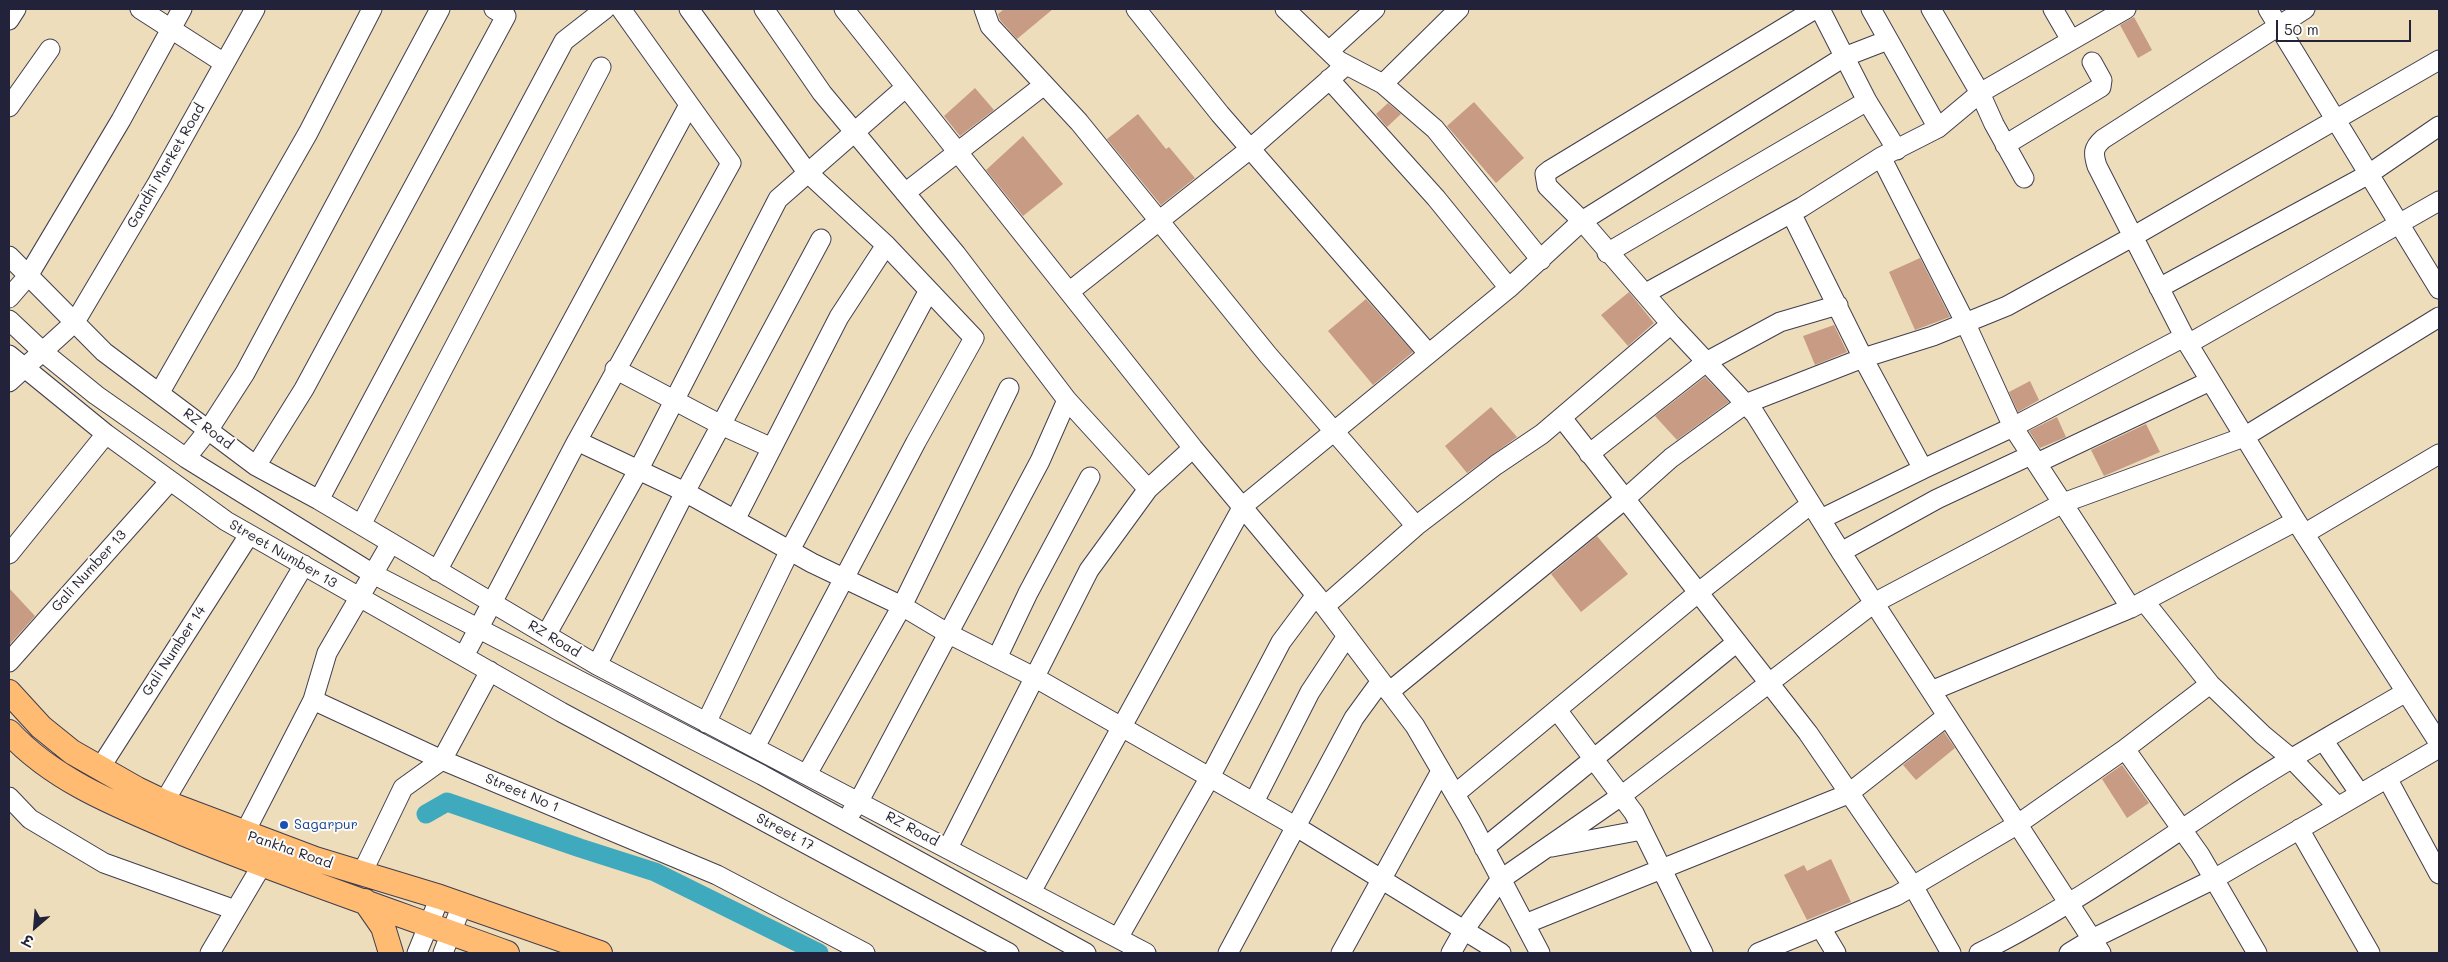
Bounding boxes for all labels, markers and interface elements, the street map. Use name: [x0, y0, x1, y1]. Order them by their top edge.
scale bar: [2278, 10, 2413, 42]
text: 50 m: [2284, 19, 2319, 39]
street label: Gandhi Market Road: [123, 101, 209, 231]
street label: RZ Road: [180, 405, 236, 453]
street label: Street Number 13: [226, 516, 340, 592]
street label: Gali Number 13: [48, 527, 130, 615]
street label: Gali Number 14: [139, 603, 209, 699]
street label: RZ Road: [525, 617, 583, 661]
street label: Street No 1: [483, 770, 561, 816]
street label: RZ Road: [883, 808, 941, 850]
street label: Street 17: [753, 810, 817, 854]
place label: Sagarpur: [294, 817, 358, 833]
marker: Sagarpur: [278, 819, 290, 831]
street label: Pankha Road: [245, 828, 335, 872]
north arrow: [10, 902, 60, 952]
text: उ: [20, 930, 36, 951]

